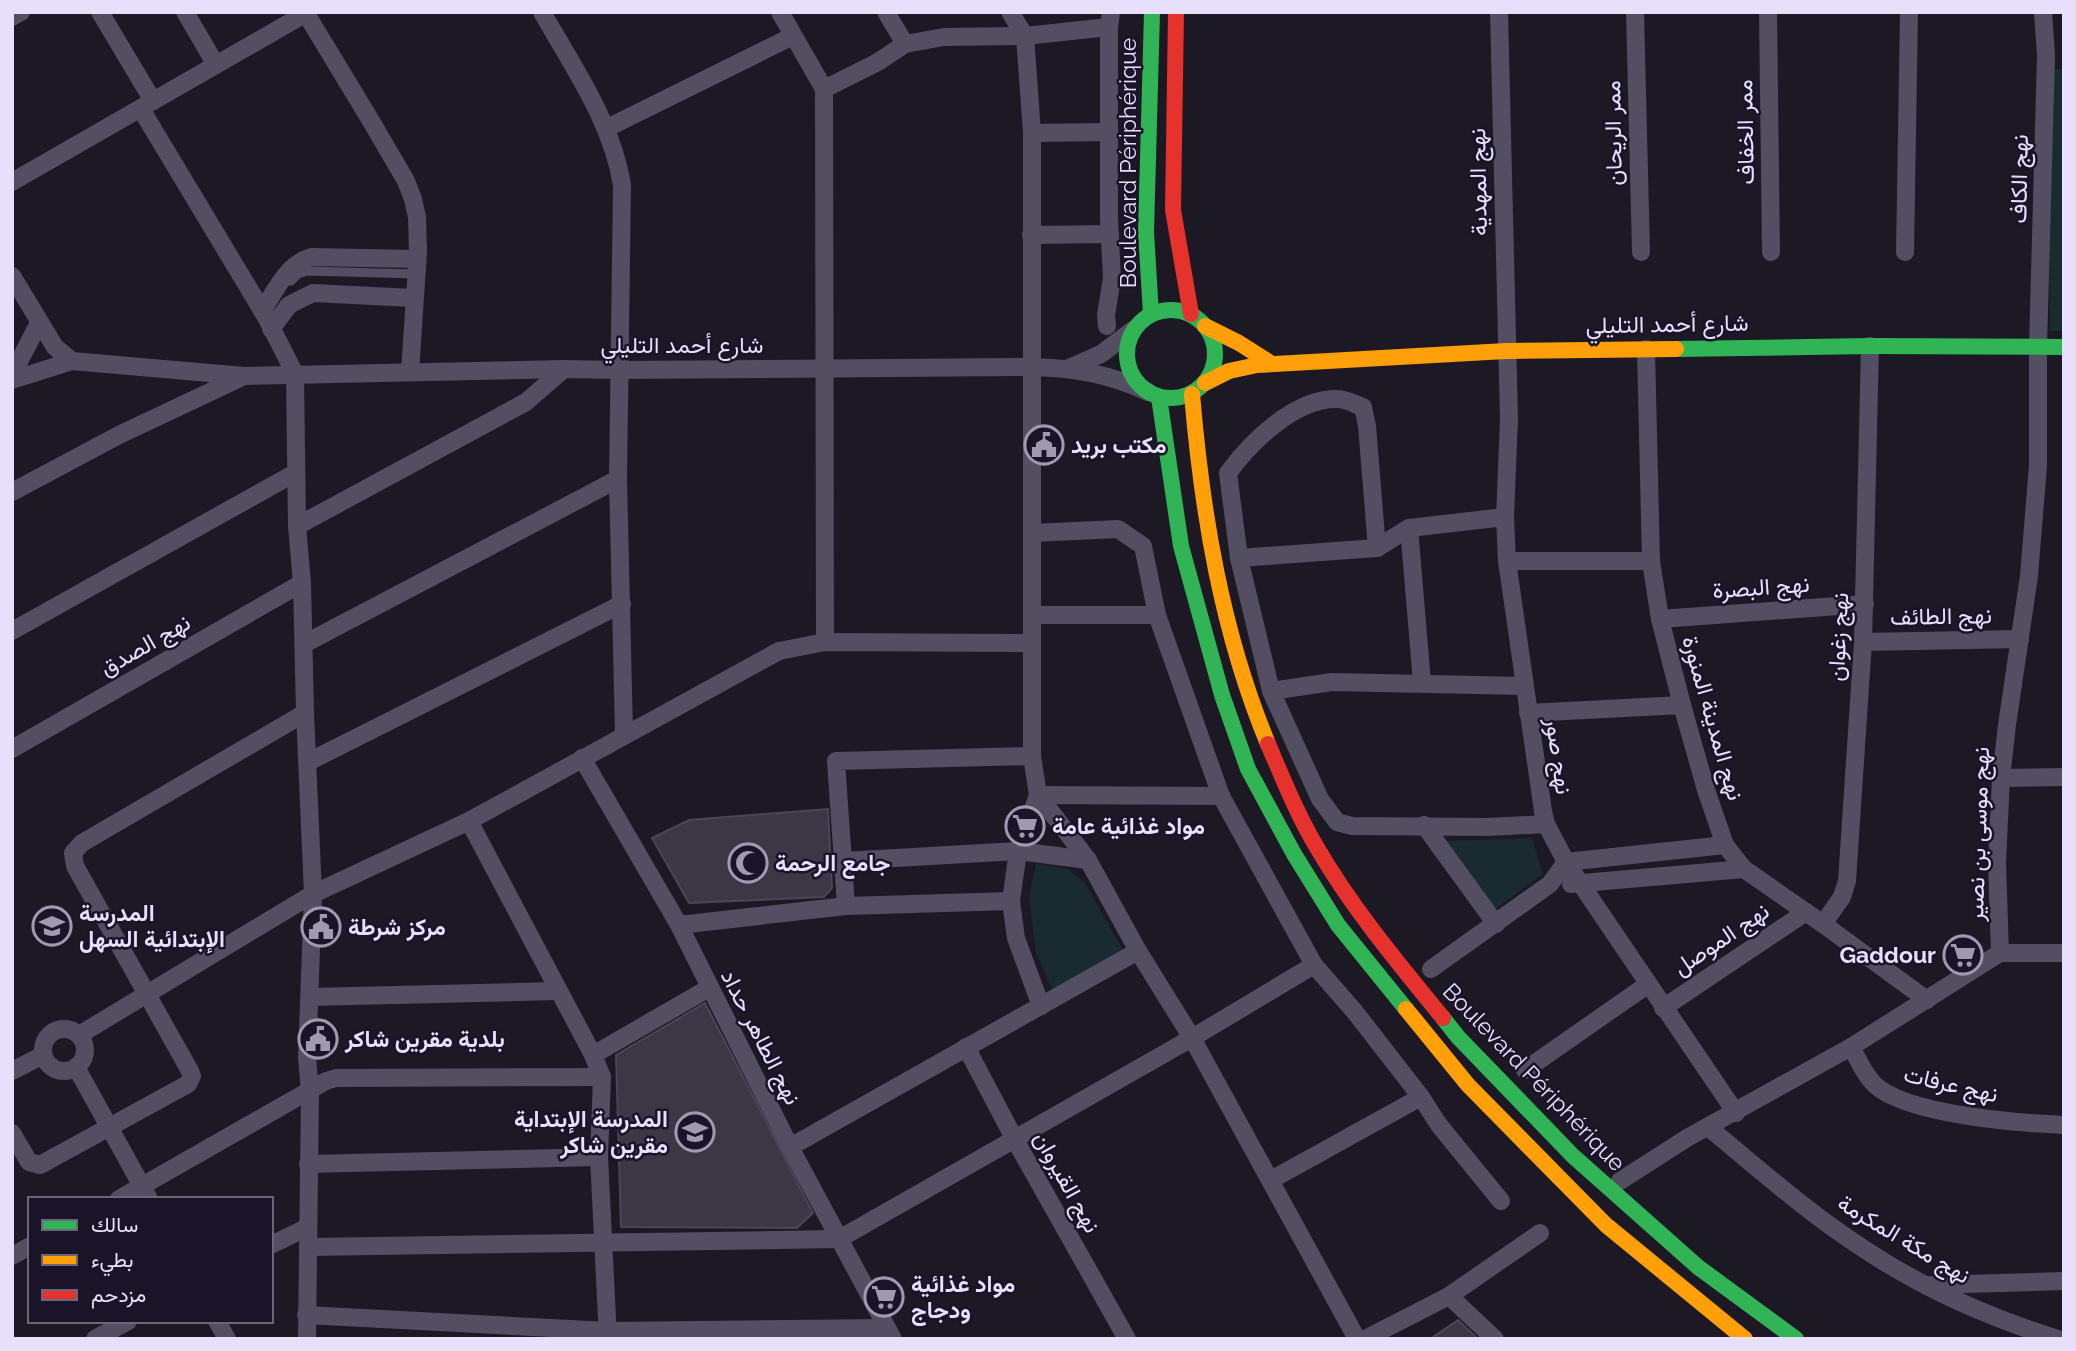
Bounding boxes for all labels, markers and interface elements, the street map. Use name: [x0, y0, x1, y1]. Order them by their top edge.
street label: Boulevard Périphérique: [1114, 38, 1141, 288]
street label: ممر الخفاف: [1730, 79, 1761, 185]
street label: ممر الريحان: [1598, 80, 1629, 186]
street label: نهج المهدية: [1463, 128, 1495, 236]
street label: نهج الكاف: [2004, 134, 2036, 224]
street label: شارع أحمد التليلي: [1585, 309, 1749, 344]
street label: شارع أحمد التليلي: [601, 331, 763, 364]
public building icon: مكتب بريد: [1023, 424, 1065, 466]
place label: مكتب بريد: [1071, 431, 1167, 460]
street label: نهج البصرة: [1712, 570, 1811, 606]
street label: نهج زغوان: [1822, 592, 1856, 682]
street label: نهج الطائف: [1890, 601, 1992, 633]
street label: نهج الصدق: [95, 608, 196, 684]
street label: نهج المدينة المنورة: [1674, 633, 1750, 804]
street label: نهج صور: [1538, 715, 1578, 796]
street label: نهج موسى بن نصير: [1961, 746, 1997, 923]
supermarket icon: مواد غذائية عامة: [1004, 805, 1046, 847]
place label: مواد غذائية عامة: [1052, 812, 1205, 841]
mosque icon: جامع الرحمة: [727, 842, 769, 884]
place label: جامع الرحمة: [775, 849, 890, 879]
street label: نهج الموصل: [1668, 897, 1775, 983]
place label: المدرسة الإبتدائية السهل: [79, 899, 225, 954]
school or university icon: المدرسة الإبتدائية السهل: [31, 905, 73, 947]
public building icon: مركز شرطة: [300, 906, 342, 948]
place label: مركز شرطة: [348, 913, 446, 942]
supermarket icon: Gaddour: [1942, 934, 1984, 976]
place label: Gaddour: [1839, 941, 1936, 968]
street label: نهج الطاهر حداد: [713, 965, 807, 1110]
street label: Boulevard Périphérique: [1438, 977, 1631, 1176]
public building icon: بلدية مقرين شاكر: [297, 1018, 339, 1060]
place label: بلدية مقرين شاكر: [344, 1025, 505, 1054]
street label: نهج عرفات: [1901, 1060, 2001, 1110]
place label: المدرسة الإبتداية مقرين شاكر: [514, 1105, 668, 1160]
school or university icon: المدرسة الإبتداية مقرين شاكر: [674, 1111, 716, 1153]
street label: نهج القيروان: [1026, 1126, 1106, 1239]
street label: نهج مكة المكرمة: [1832, 1188, 1975, 1291]
legend: [28, 1197, 273, 1323]
text: سالك: [91, 1212, 138, 1237]
text: بطيء: [91, 1247, 134, 1277]
place label: مواد غذائية ودجاج: [911, 1270, 1015, 1326]
supermarket icon: مواد غذائية ودجاج: [863, 1276, 905, 1318]
text: مزدحم: [91, 1282, 146, 1309]

